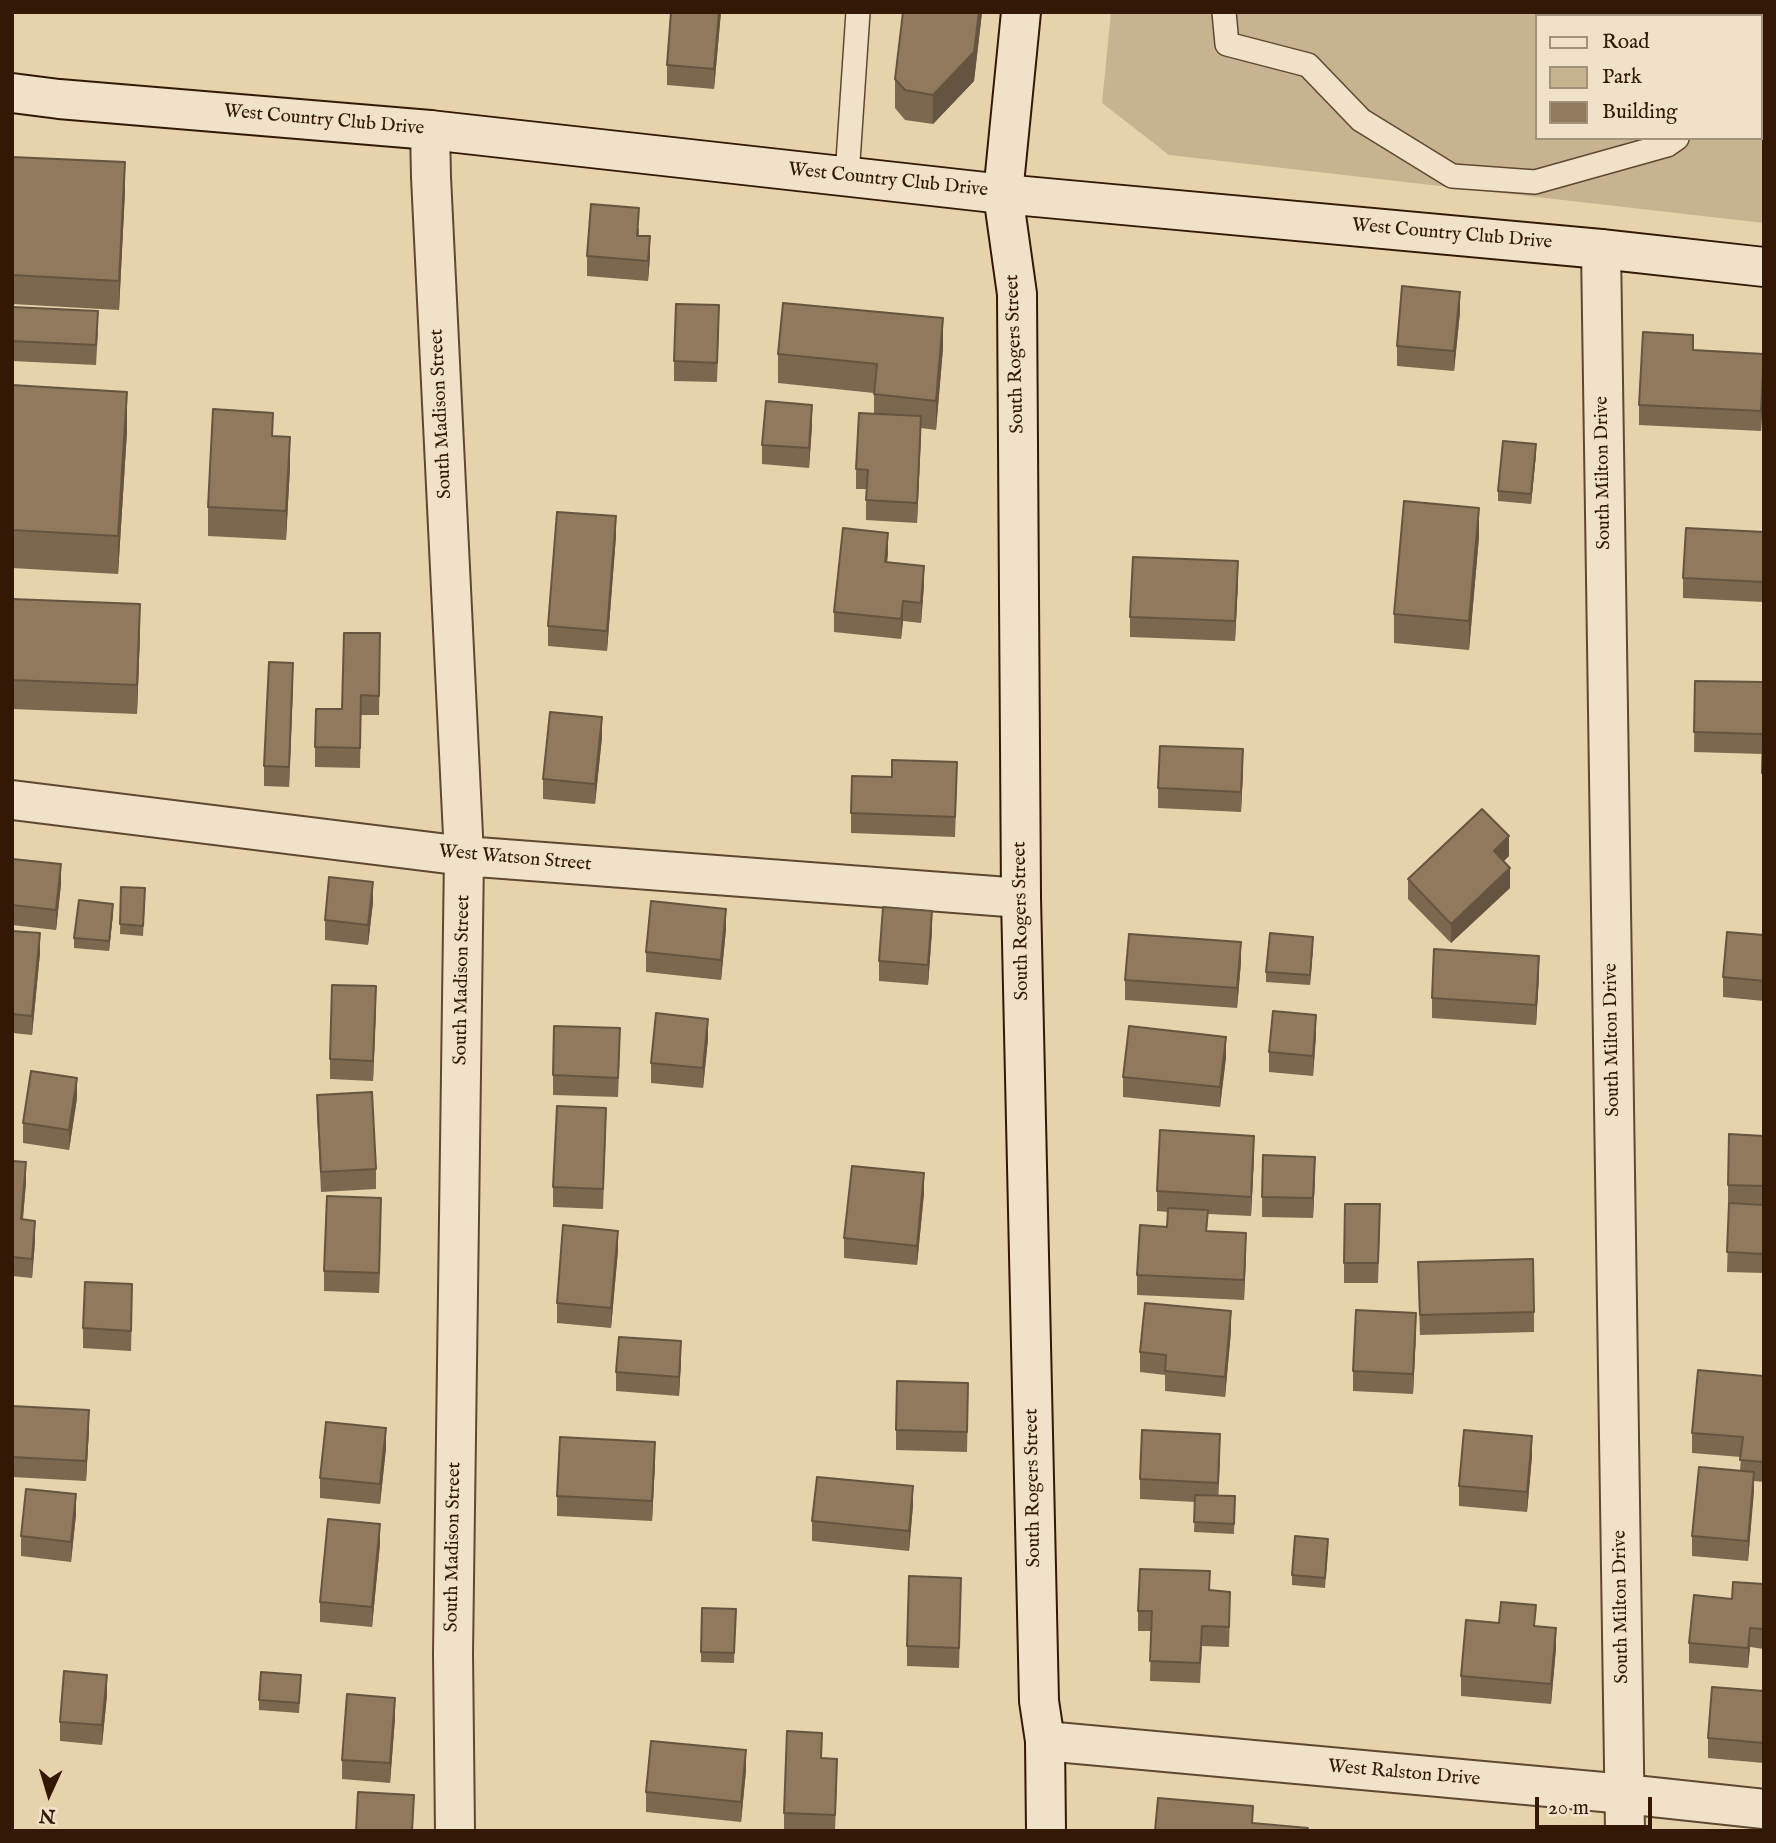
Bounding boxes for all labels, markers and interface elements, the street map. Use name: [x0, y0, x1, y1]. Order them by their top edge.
legend: [1534, 14, 1762, 140]
text: Road: [1602, 29, 1649, 56]
text: Park: [1602, 64, 1642, 91]
text: Building: [1602, 99, 1677, 126]
street label: West Country Club Drive: [223, 101, 425, 141]
street label: West Country Club Drive: [787, 159, 989, 203]
street label: West Country Club Drive: [1351, 215, 1553, 255]
street label: South Rogers Street: [1002, 274, 1030, 434]
street label: South Madison Street: [426, 328, 458, 500]
street label: South Milton Drive: [1591, 396, 1617, 550]
street label: West Watson Street: [438, 841, 592, 877]
street label: South Rogers Street: [1009, 841, 1035, 1001]
street label: South Madison Street: [450, 895, 476, 1065]
street label: South Milton Drive: [1600, 963, 1626, 1117]
street label: South Rogers Street: [1021, 1408, 1047, 1568]
street label: South Madison Street: [441, 1462, 467, 1632]
street label: South Milton Drive: [1609, 1530, 1635, 1684]
street label: West Ralston Drive: [1327, 1756, 1481, 1792]
north arrow: [14, 1759, 84, 1829]
scale bar: [1538, 1784, 1655, 1828]
text: 20 m: [1548, 1795, 1589, 1822]
text: N: [38, 1802, 57, 1827]

